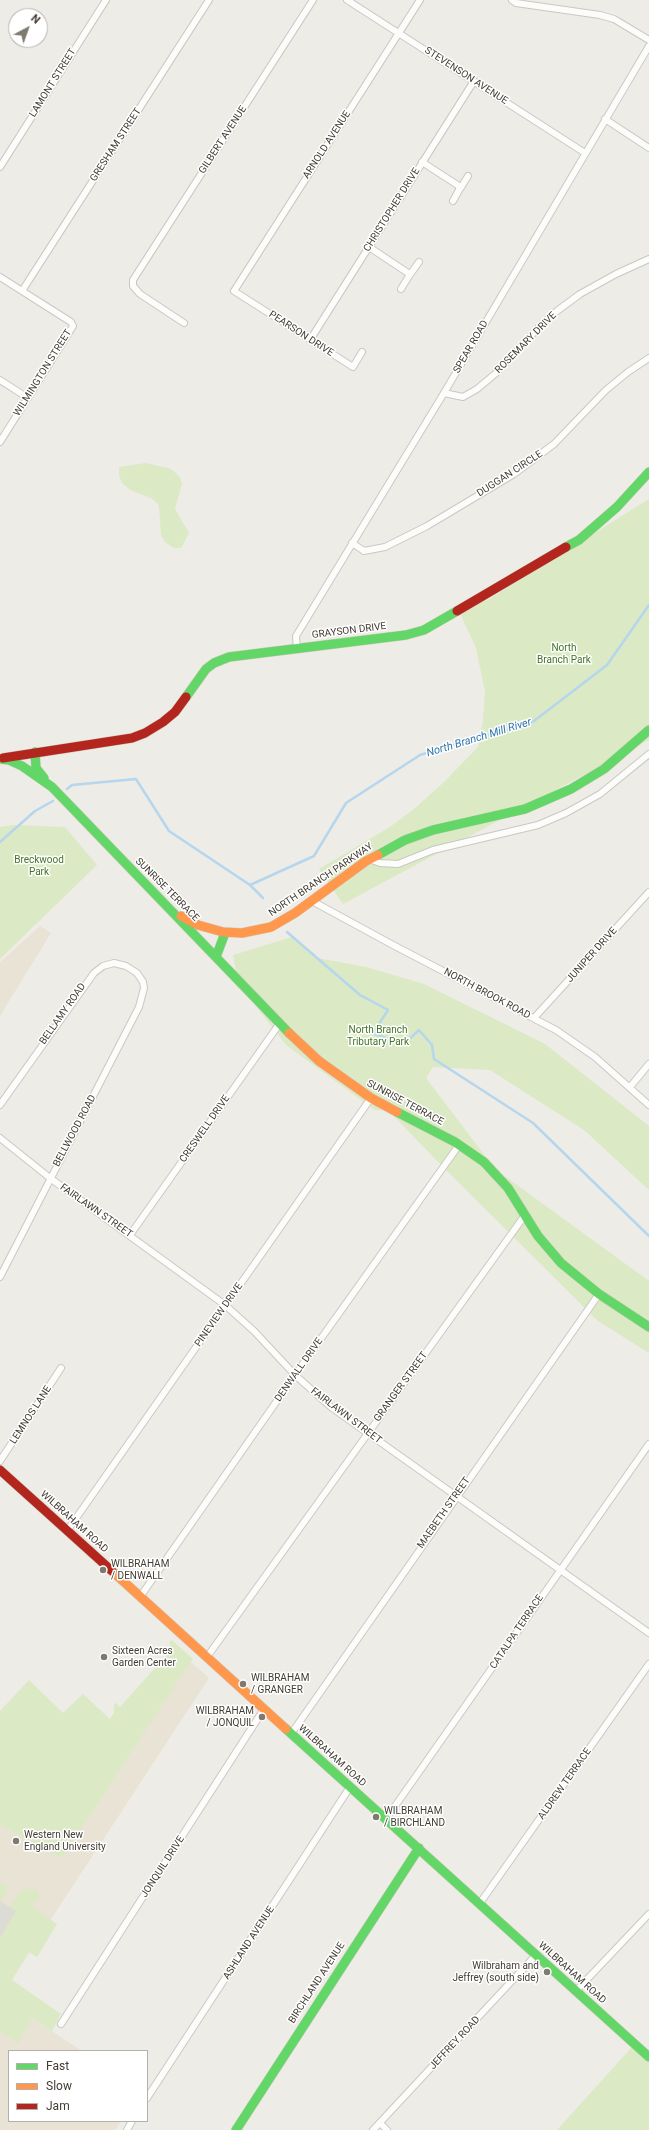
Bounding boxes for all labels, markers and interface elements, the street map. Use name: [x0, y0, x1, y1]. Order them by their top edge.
north arrow: [8, 8, 48, 48]
text: N: [28, 12, 43, 27]
street label: STEVENSON AVENUE: [422, 45, 510, 107]
street label: LAMONT STREET: [27, 47, 79, 119]
street label: GILBERT AVENUE: [197, 104, 249, 176]
street label: GRESHAM STREET: [88, 106, 144, 184]
street label: ARNOLD AVENUE: [301, 109, 353, 181]
street label: CHRISTOPHER DRIVE: [361, 166, 423, 254]
street label: PEARSON DRIVE: [266, 309, 336, 359]
street label: ROSEMARY DRIVE: [493, 310, 559, 376]
street label: SPEAR ROAD: [451, 318, 491, 376]
street label: WILMINGTON STREET: [11, 327, 75, 419]
street label: DUGGAN CIRCLE: [475, 448, 545, 500]
street label: GRAYSON DRIVE: [311, 620, 387, 642]
park label: North Branch Park: [537, 642, 591, 666]
water label: North Branch Mill River: [425, 716, 533, 760]
street label: NORTH BRANCH PARKWAY: [267, 841, 375, 919]
park label: Breckwood Park: [14, 854, 64, 878]
street label: SUNRISE TERRACE: [133, 856, 201, 924]
street label: JUNIPER DRIVE: [564, 925, 620, 985]
street label: NORTH BROOK ROAD: [442, 966, 532, 1022]
street label: BELLAMY ROAD: [37, 981, 89, 1047]
park label: North Branch Tributary Park: [347, 1024, 409, 1048]
street label: SUNRISE TERRACE: [365, 1078, 445, 1128]
street label: BELLWOOD ROAD: [51, 1093, 99, 1169]
street label: CRESWELL DRIVE: [177, 1093, 233, 1165]
street label: FAIRLAWN STREET: [57, 1181, 135, 1241]
street label: PINEVIEW DRIVE: [192, 1281, 246, 1349]
street label: DENWALL DRIVE: [272, 1336, 326, 1404]
street label: GRANGER STREET: [372, 1350, 430, 1424]
street label: LEMNOS LANE: [8, 1384, 54, 1446]
street label: FAIRLAWN STREET: [308, 1385, 384, 1447]
street label: MAEBETH STREET: [415, 1475, 473, 1551]
street label: WILBRAHAM ROAD: [38, 1488, 110, 1556]
place label: WILBRAHAM / DENWALL: [111, 1558, 169, 1582]
marker: WILBRAHAM / DENWALL: [98, 1565, 108, 1575]
street label: CATALPA TERRACE: [488, 1593, 546, 1671]
place label: Sixteen Acres Garden Center: [112, 1645, 176, 1668]
marker: Sixteen Acres Garden Center: [99, 1652, 109, 1662]
place label: WILBRAHAM / GRANGER: [251, 1672, 309, 1696]
marker: WILBRAHAM / GRANGER: [238, 1679, 248, 1689]
place label: WILBRAHAM / JONQUIL: [196, 1705, 254, 1728]
marker: WILBRAHAM / JONQUIL: [257, 1712, 267, 1722]
street label: WILBRAHAM ROAD: [296, 1722, 368, 1790]
street label: ALDREW TERRACE: [536, 1746, 594, 1822]
place label: WILBRAHAM / BIRCHLAND: [384, 1805, 445, 1828]
marker: WILBRAHAM / BIRCHLAND: [371, 1812, 381, 1822]
place label: Western New England University: [24, 1829, 106, 1852]
street label: JONQUIL DRIVE: [139, 1834, 187, 1900]
marker: Western New England University: [11, 1836, 21, 1846]
street label: ASHLAND AVENUE: [221, 1904, 277, 1982]
street label: WILBRAHAM ROAD: [536, 1939, 608, 2007]
street label: BIRCHLAND AVENUE: [286, 1940, 348, 2026]
place label: Wilbraham and Jeffrey (south side): [452, 1960, 539, 1984]
marker: Wilbraham and Jeffrey (south side): [542, 1967, 552, 1977]
street label: JEFFREY ROAD: [427, 2014, 483, 2072]
legend: [8, 2050, 148, 2122]
text: Fast: [46, 2059, 69, 2073]
text: Slow: [46, 2079, 72, 2093]
text: Jam: [46, 2099, 70, 2113]

